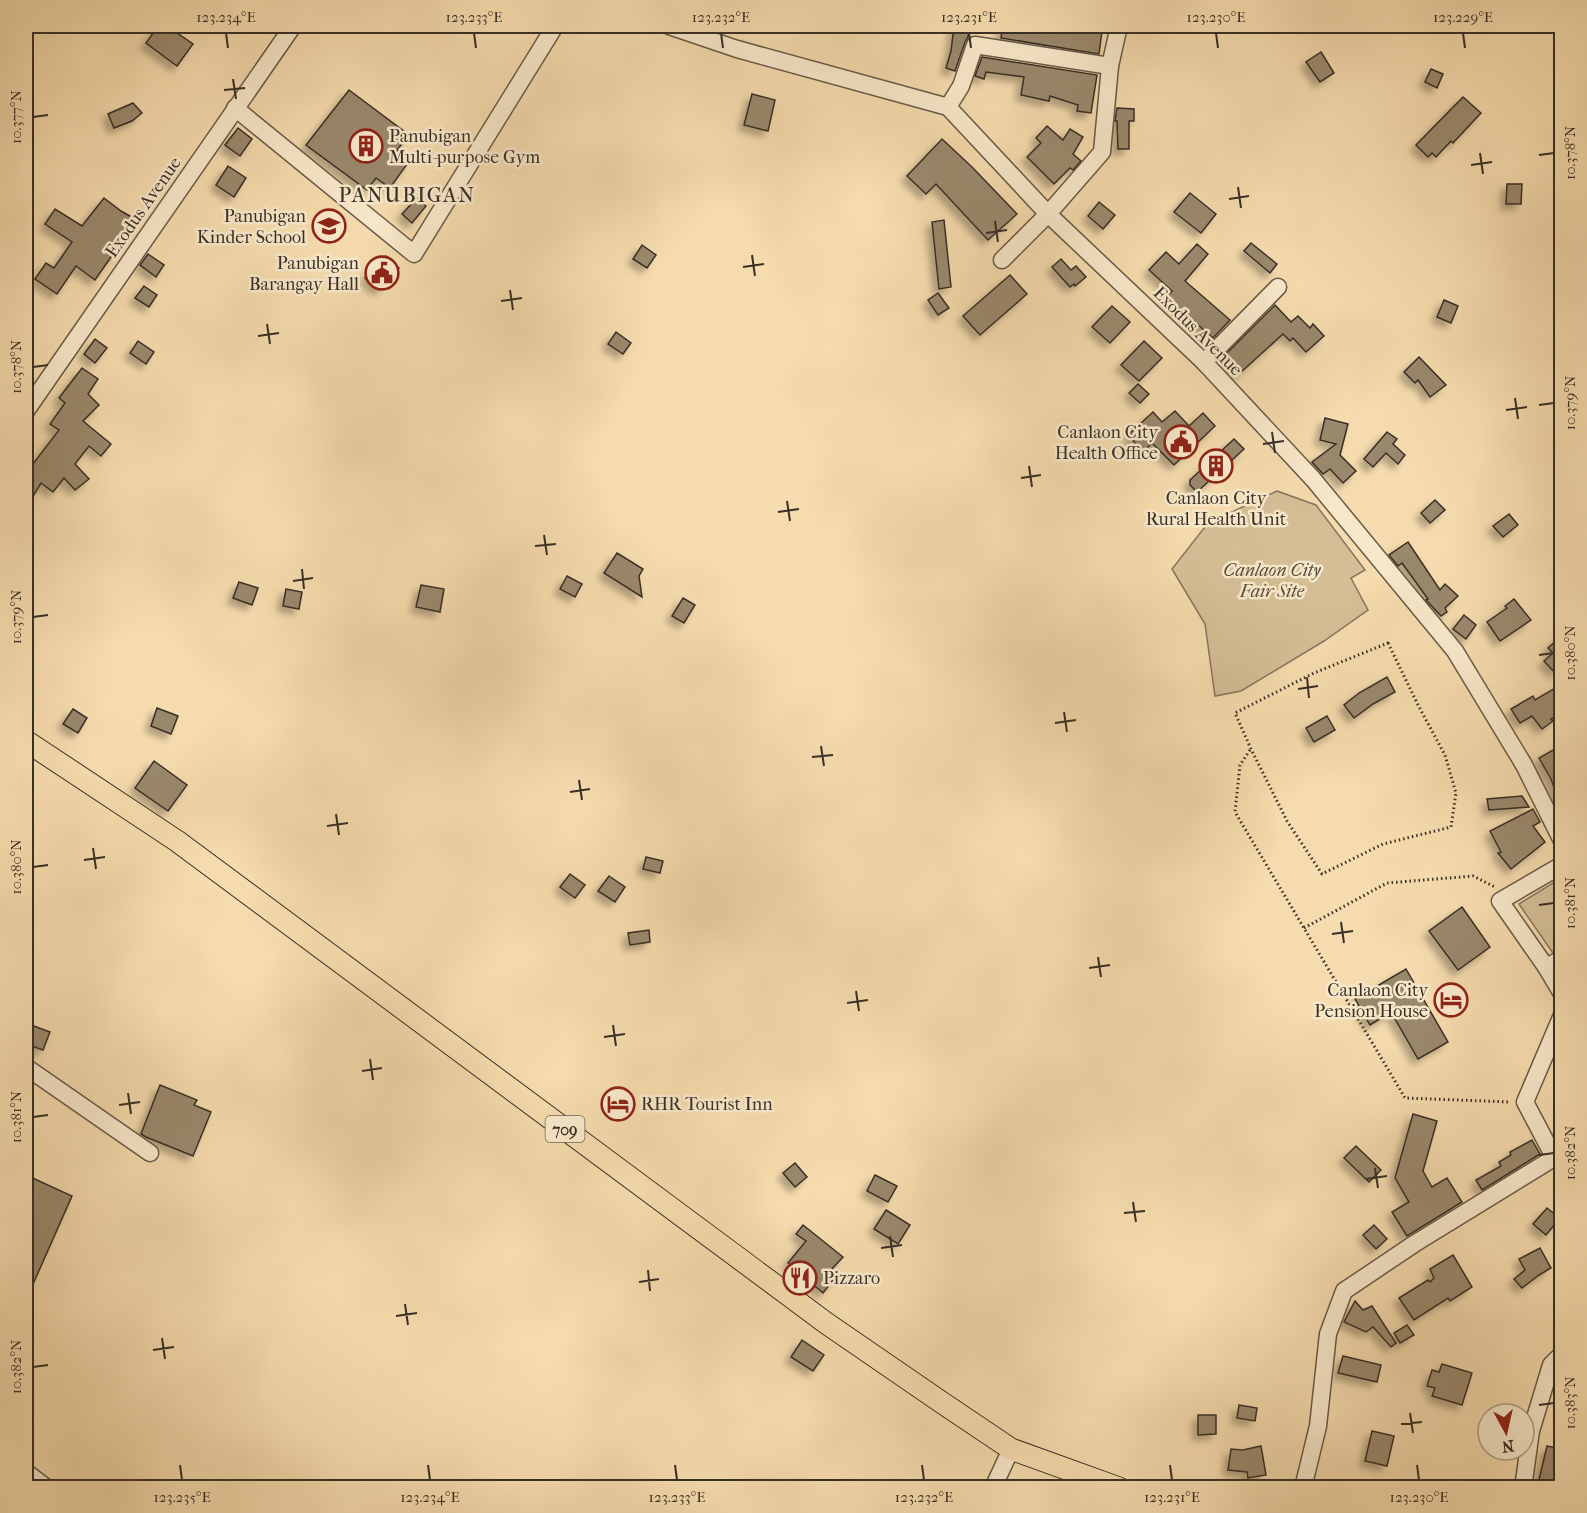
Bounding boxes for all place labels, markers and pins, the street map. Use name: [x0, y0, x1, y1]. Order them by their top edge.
place label: Panubigan Multi-purpose Gym: [389, 126, 540, 168]
building icon: Panubigan Multi-purpose Gym: [348, 128, 384, 164]
place label: Panubigan Kinder School: [197, 206, 307, 248]
school or university icon: Panubigan Kinder School: [311, 208, 347, 244]
place label: Panubigan Barangay Hall: [249, 253, 360, 295]
public building icon: Panubigan Barangay Hall: [364, 255, 400, 291]
place label: Canlaon City Health Office: [1055, 422, 1159, 464]
public building icon: Canlaon City Health Office: [1163, 424, 1199, 460]
building icon: Canlaon City Rural Health Unit: [1198, 448, 1234, 484]
place label: Canlaon City Rural Health Unit: [1146, 488, 1287, 530]
place label: Canlaon City Pension House: [1314, 980, 1429, 1022]
hotel icon: Canlaon City Pension House: [1433, 982, 1469, 1018]
hotel icon: RHR Tourist Inn: [600, 1086, 636, 1122]
place label: RHR Tourist Inn: [641, 1094, 773, 1115]
restaurant icon: Pizzaro: [782, 1260, 818, 1296]
place label: Pizzaro: [823, 1268, 880, 1289]

